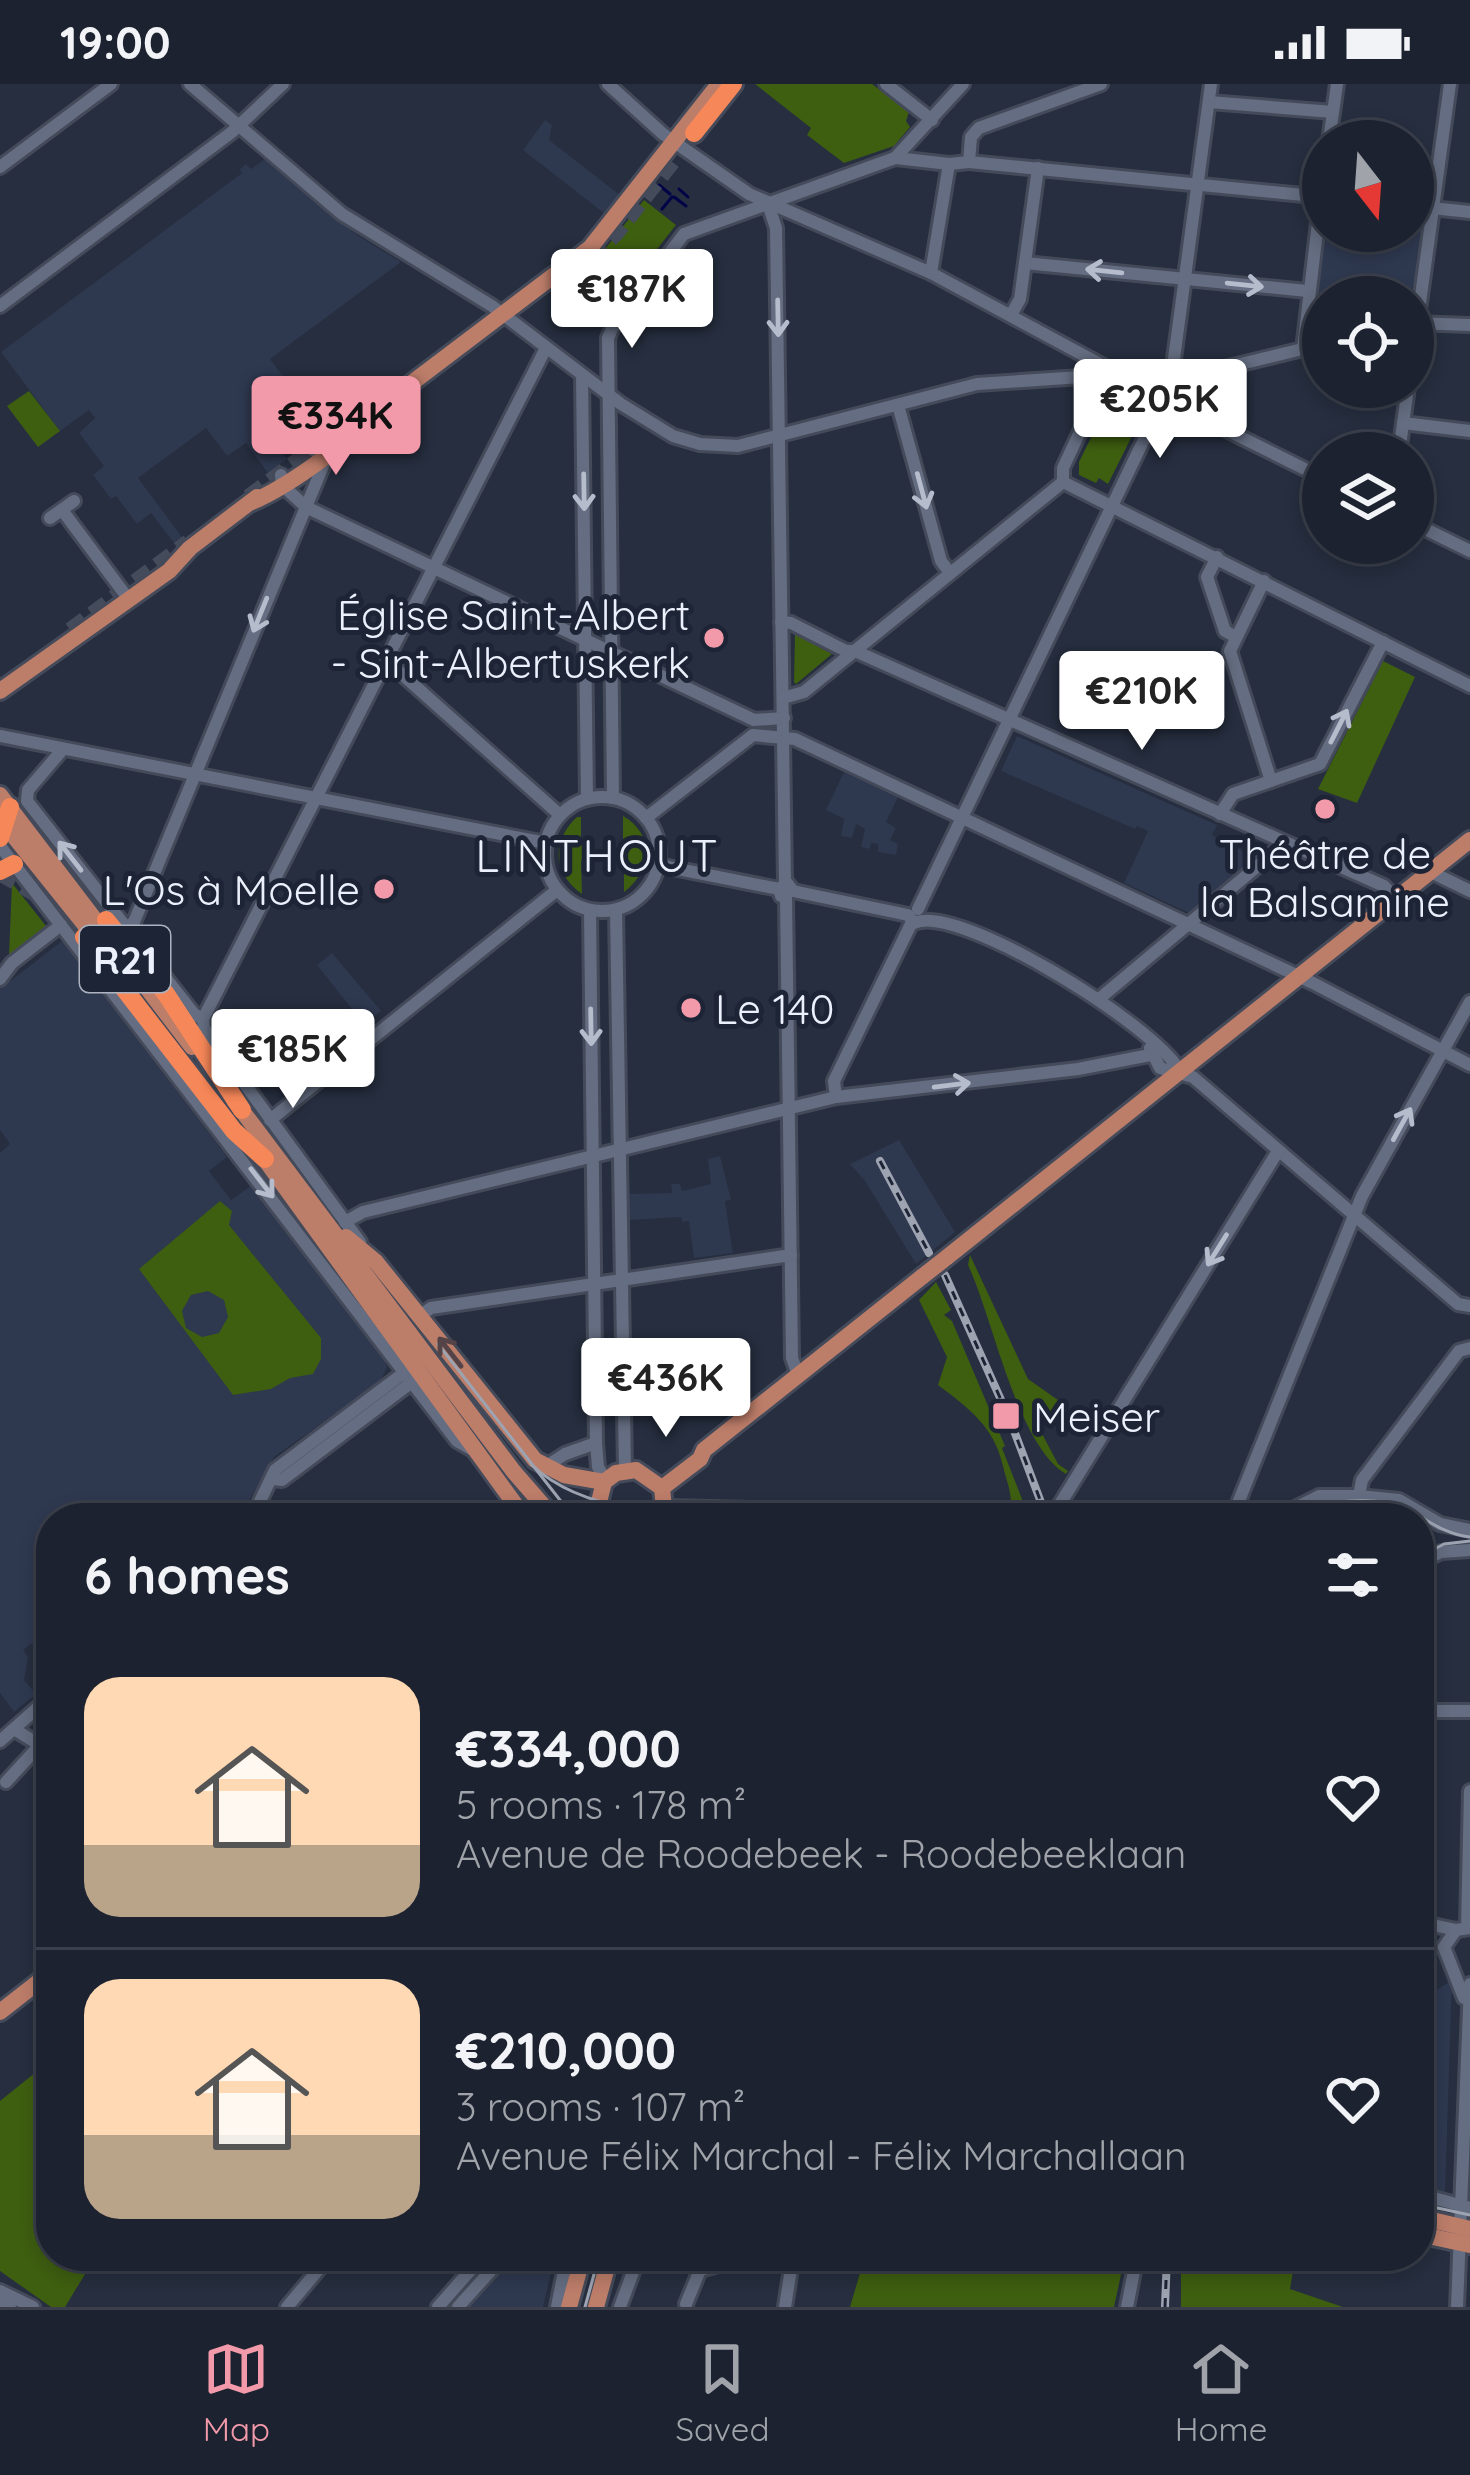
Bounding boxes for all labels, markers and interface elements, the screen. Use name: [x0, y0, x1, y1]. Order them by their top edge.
text: 19:00: [60, 14, 171, 70]
north arrow: [1302, 120, 1434, 252]
map controls: [1302, 120, 1434, 564]
pin: €187K: [548, 249, 716, 351]
one-way arrow: [1085, 259, 1124, 282]
text: €187K: [578, 263, 686, 312]
one-way arrow: [1225, 274, 1264, 297]
button: locate: [1302, 276, 1434, 408]
one-way arrow: [766, 298, 789, 337]
pin: €205K: [1076, 359, 1244, 461]
text: €205K: [1101, 373, 1219, 422]
pin: €334K: [252, 376, 420, 478]
text: €334K: [279, 390, 393, 439]
button: layers: [1302, 432, 1434, 564]
one-way arrow: [912, 471, 934, 509]
one-way arrow: [573, 472, 596, 511]
place label: Église Saint-Albert - Sint-Albertuskerk: [331, 588, 690, 689]
one-way arrow: [248, 595, 269, 632]
marker: Église Saint-Albert - Sint-Albertuskerk: [701, 625, 727, 651]
pin: €210K: [1058, 651, 1226, 753]
text: €210K: [1086, 665, 1198, 714]
one-way arrow: [1329, 709, 1352, 745]
marker: Théâtre de la Balsamine: [1312, 796, 1338, 822]
district label: LINTHOUT: [475, 827, 721, 883]
place label: Théâtre de la Balsamine: [1200, 827, 1450, 928]
one-way arrow: [57, 840, 84, 872]
place label: L'Os à Moelle: [103, 863, 360, 916]
marker: L'Os à Moelle: [371, 876, 397, 902]
road number: R21: [80, 926, 170, 992]
place label: Le 140: [715, 982, 835, 1035]
marker: Le 140: [678, 995, 704, 1021]
one-way arrow: [580, 1007, 603, 1046]
pin: €185K: [209, 1009, 377, 1111]
text: €185K: [238, 1023, 348, 1072]
one-way arrow: [932, 1073, 971, 1096]
one-way arrow: [1391, 1107, 1415, 1142]
one-way arrow: [248, 1166, 275, 1198]
one-way arrow: [1205, 1232, 1229, 1266]
one-way arrow: [437, 1337, 464, 1369]
pin: €436K: [582, 1338, 750, 1440]
text: €436K: [608, 1352, 724, 1401]
place label: Meiser: [1033, 1390, 1160, 1443]
marker: Meiser: [990, 1400, 1022, 1432]
icon: filters: [1320, 1542, 1386, 1608]
text: 6 homes: [84, 1543, 290, 1607]
text: €334,000: [456, 1716, 681, 1780]
icon: home: [180, 1725, 324, 1869]
icon: heart: [1320, 1764, 1386, 1830]
text: 5 rooms · 178 m²: [456, 1780, 746, 1829]
text: Avenue de Roodebeek - Roodebeeklaan: [456, 1829, 1186, 1878]
text: €210,000: [456, 2018, 676, 2082]
icon: home: [180, 2027, 324, 2171]
icon: heart: [1320, 2066, 1386, 2132]
text: 3 rooms · 107 m²: [456, 2082, 745, 2131]
text: Avenue Félix Marchal - Félix Marchallaan: [456, 2131, 1186, 2180]
tab: Map: [203, 2336, 270, 2449]
tab: Saved: [675, 2336, 769, 2449]
tab: Home: [1175, 2336, 1267, 2449]

